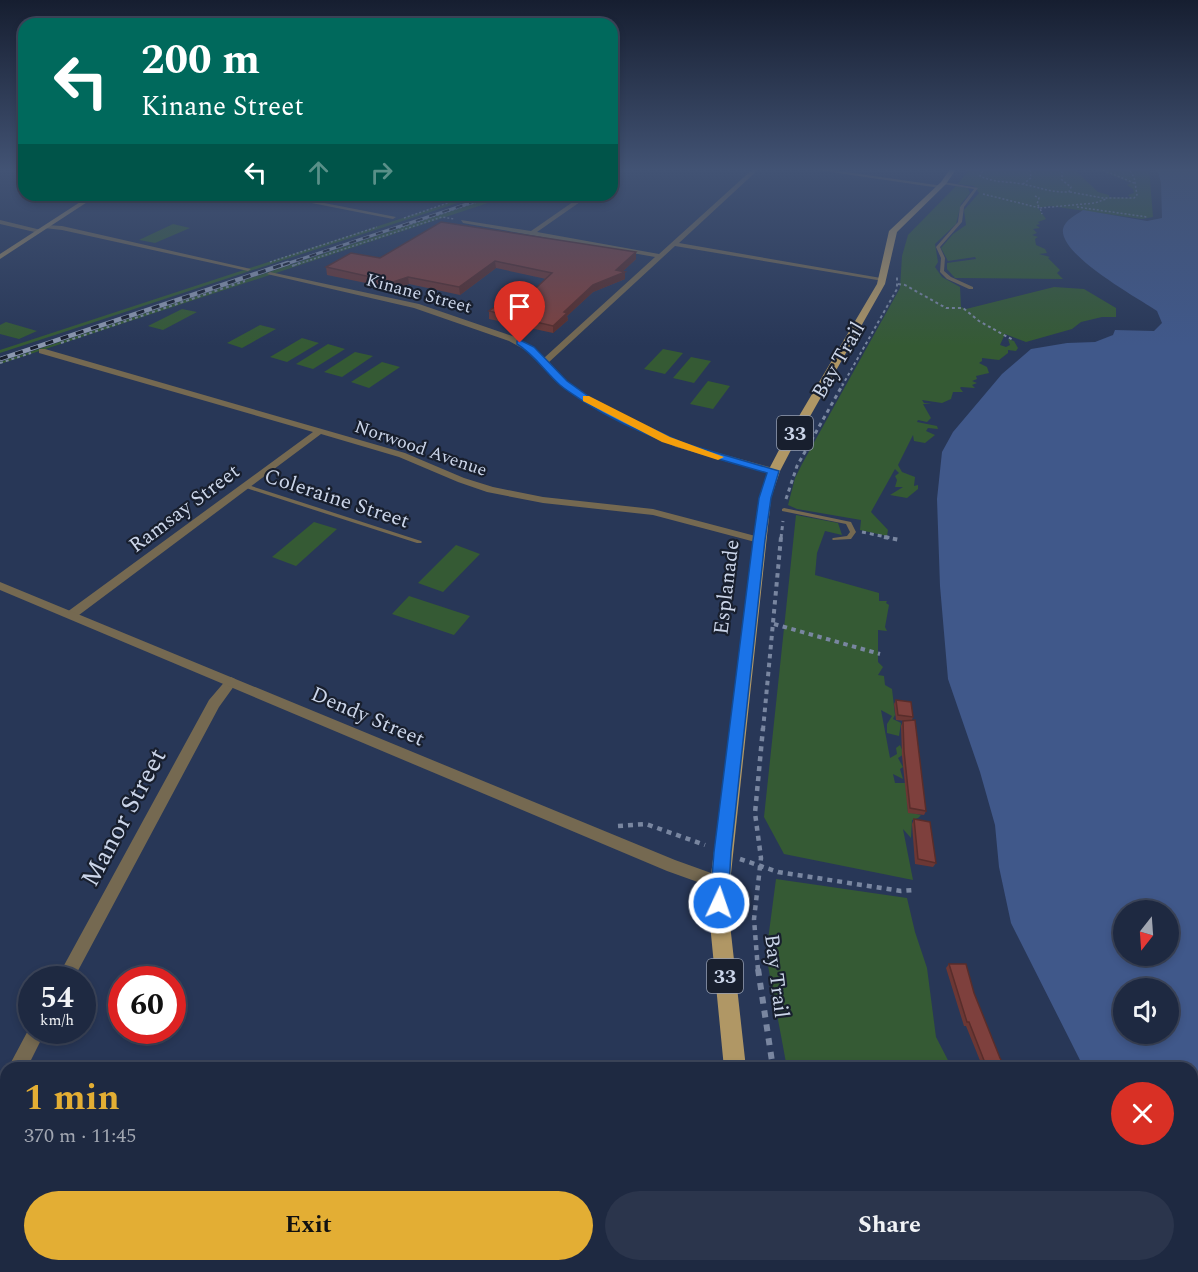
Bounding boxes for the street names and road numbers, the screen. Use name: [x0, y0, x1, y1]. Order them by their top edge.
street label: Kinane Street: [363, 266, 475, 321]
street label: Bay Trail: [804, 316, 874, 405]
street label: Norwood Avenue: [351, 413, 491, 484]
road number: 33: [777, 416, 813, 450]
street label: Ramsay Street: [122, 456, 247, 561]
street label: Coleraine Street: [260, 460, 413, 538]
street label: Esplanade: [705, 538, 749, 636]
street label: Dendy Street: [306, 679, 429, 755]
street label: Manor Street: [71, 741, 177, 894]
street label: Bay Trail: [755, 932, 797, 1020]
road number: 33: [707, 959, 743, 993]

